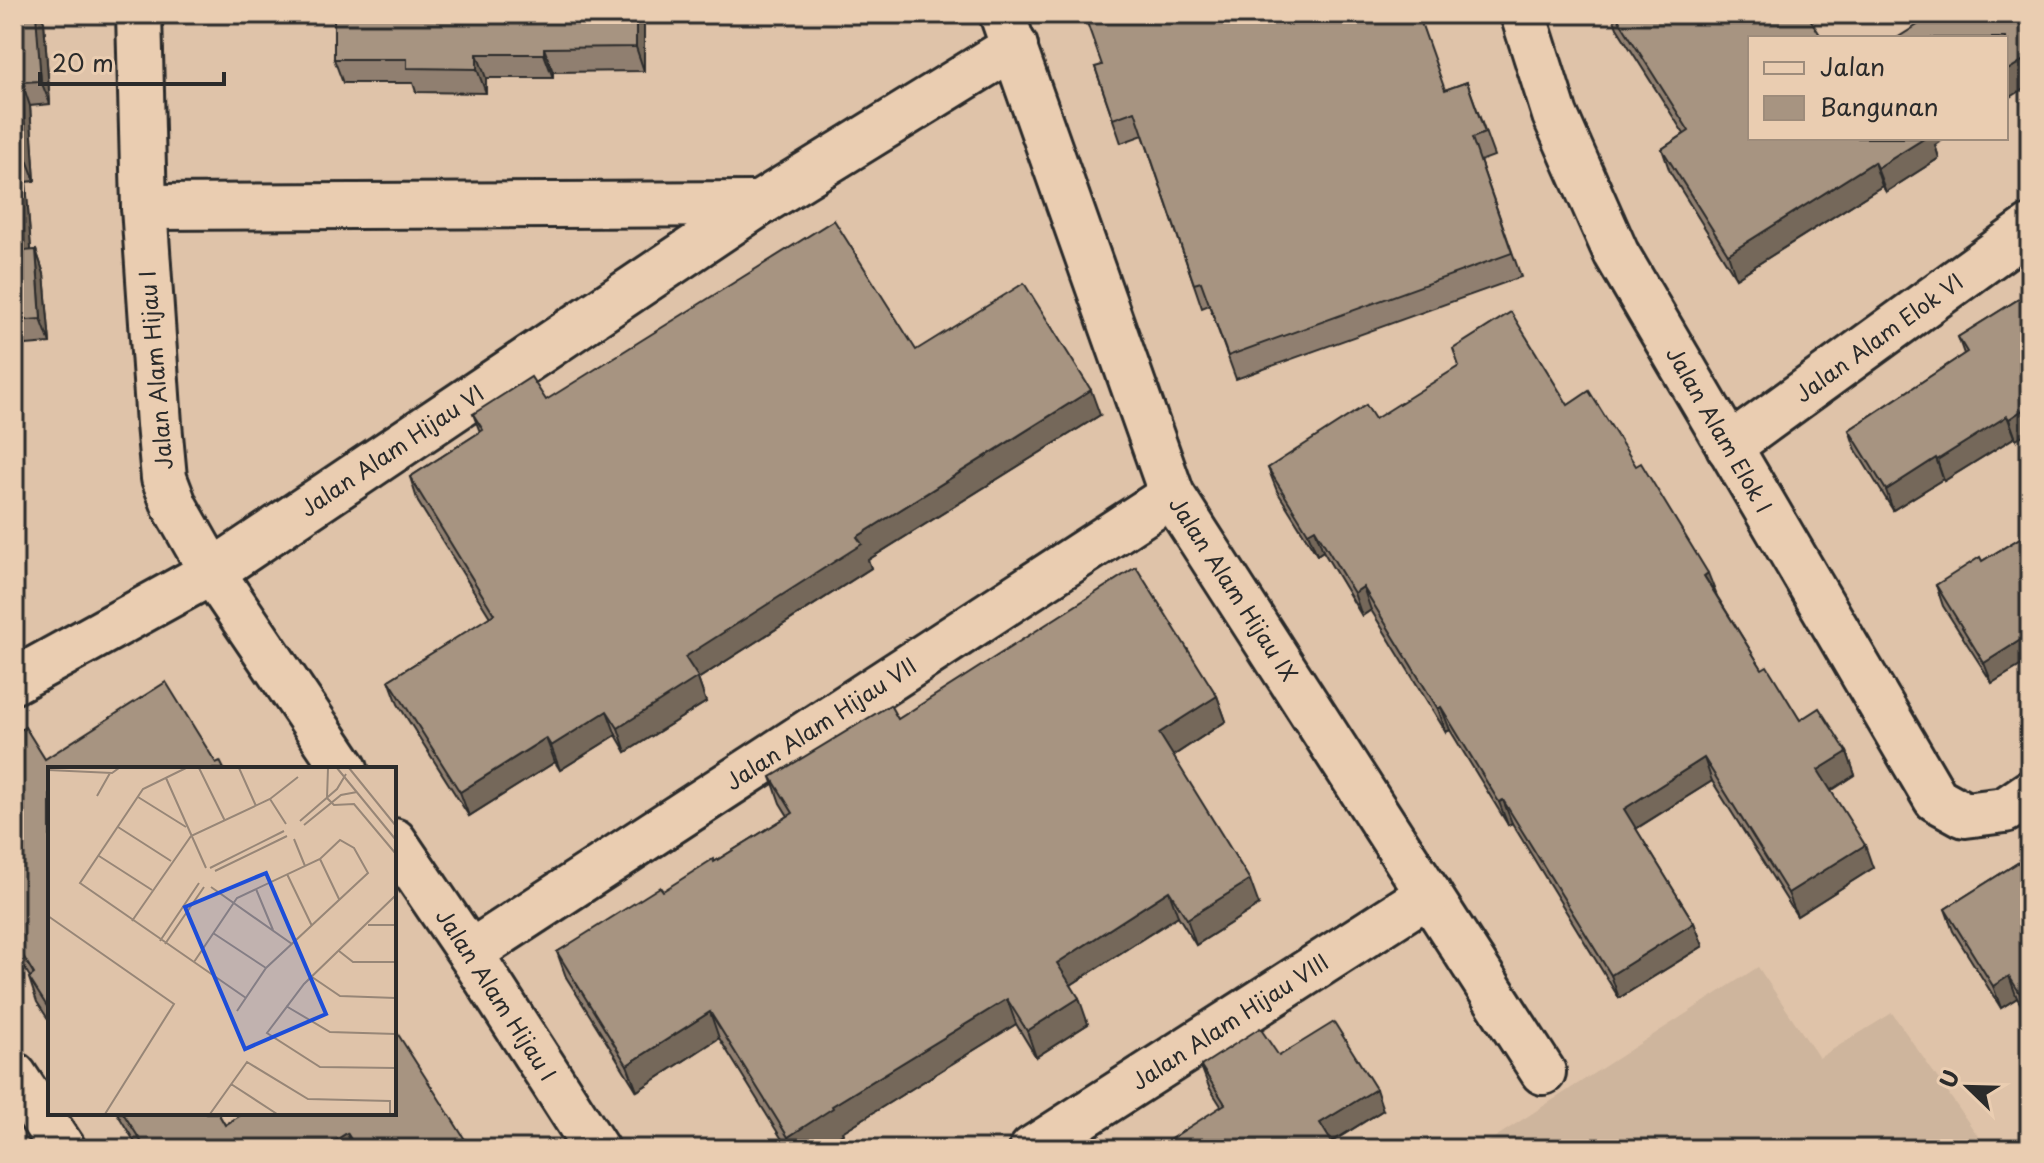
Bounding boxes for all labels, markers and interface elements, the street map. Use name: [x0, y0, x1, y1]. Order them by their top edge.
scale bar: [40, 36, 224, 86]
legend: [1748, 36, 2008, 140]
text: 20 m: [52, 44, 114, 80]
text: Jalan: [1820, 48, 1885, 84]
text: Bangunan: [1820, 88, 1939, 124]
street label: Jalan Alam Elok VI: [1787, 264, 1969, 409]
street label: Jalan Alam Hijau I: [129, 269, 180, 471]
street label: Jalan Alam Elok I: [1659, 340, 1781, 519]
street label: Jalan Alam Hijau VI: [293, 376, 490, 524]
street label: Jalan Alam Hijau IX: [1162, 489, 1306, 687]
street label: Jalan Alam Hijau VII: [718, 648, 922, 797]
inset map: [48, 767, 396, 1115]
street label: Jalan Alam Hijau I: [429, 901, 566, 1087]
street label: Jalan Alam Hijau VIII: [1124, 945, 1334, 1097]
north arrow: [1928, 1047, 2008, 1127]
text: U: [1930, 1064, 1967, 1093]

